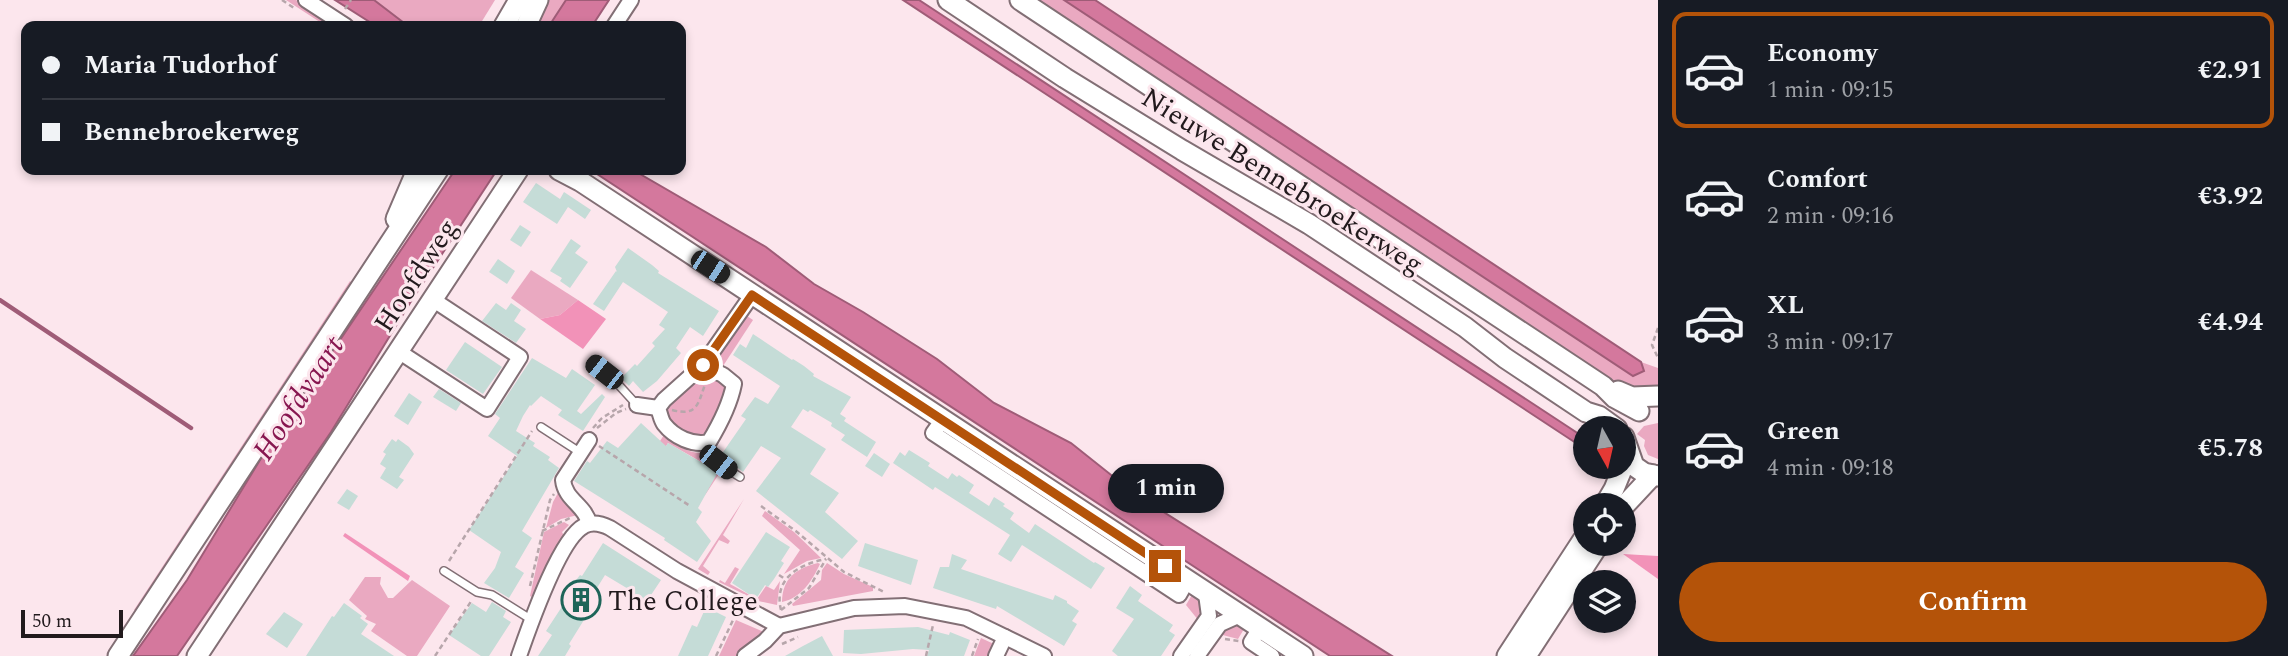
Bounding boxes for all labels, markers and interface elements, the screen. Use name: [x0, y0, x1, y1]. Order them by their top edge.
text: Economy: [1767, 33, 1877, 73]
icon: car: [1683, 39, 1746, 102]
text: Maria Tudorhof: [84, 45, 277, 85]
text: €2.91: [2198, 50, 2263, 90]
text: 1 min · 09:15: [1767, 73, 1894, 108]
street label: Nieuwe Bennebroekerweg: [1133, 77, 1432, 286]
text: Bennebroekerweg: [84, 112, 299, 152]
text: Comfort: [1767, 159, 1868, 199]
icon: car: [1683, 165, 1746, 228]
text: €3.92: [2198, 176, 2263, 216]
text: 2 min · 09:16: [1767, 199, 1894, 234]
street label: Hoofdweg: [363, 210, 469, 341]
car: [687, 247, 734, 287]
text: XL: [1767, 285, 1804, 325]
icon: car: [1683, 291, 1746, 354]
text: €4.94: [2198, 302, 2263, 342]
text: 3 min · 09:17: [1767, 325, 1894, 360]
water label: Hoofdvaart: [241, 327, 357, 470]
route start: [687, 349, 719, 381]
car: [581, 351, 628, 393]
text: Green: [1767, 411, 1840, 451]
north arrow: [1573, 416, 1636, 480]
map controls: [1573, 416, 1636, 633]
icon: car: [1683, 417, 1746, 480]
text: €5.78: [2198, 428, 2263, 468]
car: [695, 441, 742, 483]
text: 4 min · 09:18: [1767, 451, 1894, 486]
callout: 1 min: [1107, 464, 1223, 514]
text: 1 min: [1135, 471, 1197, 506]
button: locate: [1573, 493, 1636, 556]
route end: [1149, 550, 1181, 582]
button: Confirm: [1679, 562, 2267, 642]
button: layers: [1573, 570, 1636, 633]
building icon: The College: [560, 579, 602, 621]
place label: The College: [608, 580, 758, 623]
scale bar: [21, 607, 122, 639]
text: 50 m: [32, 607, 72, 636]

